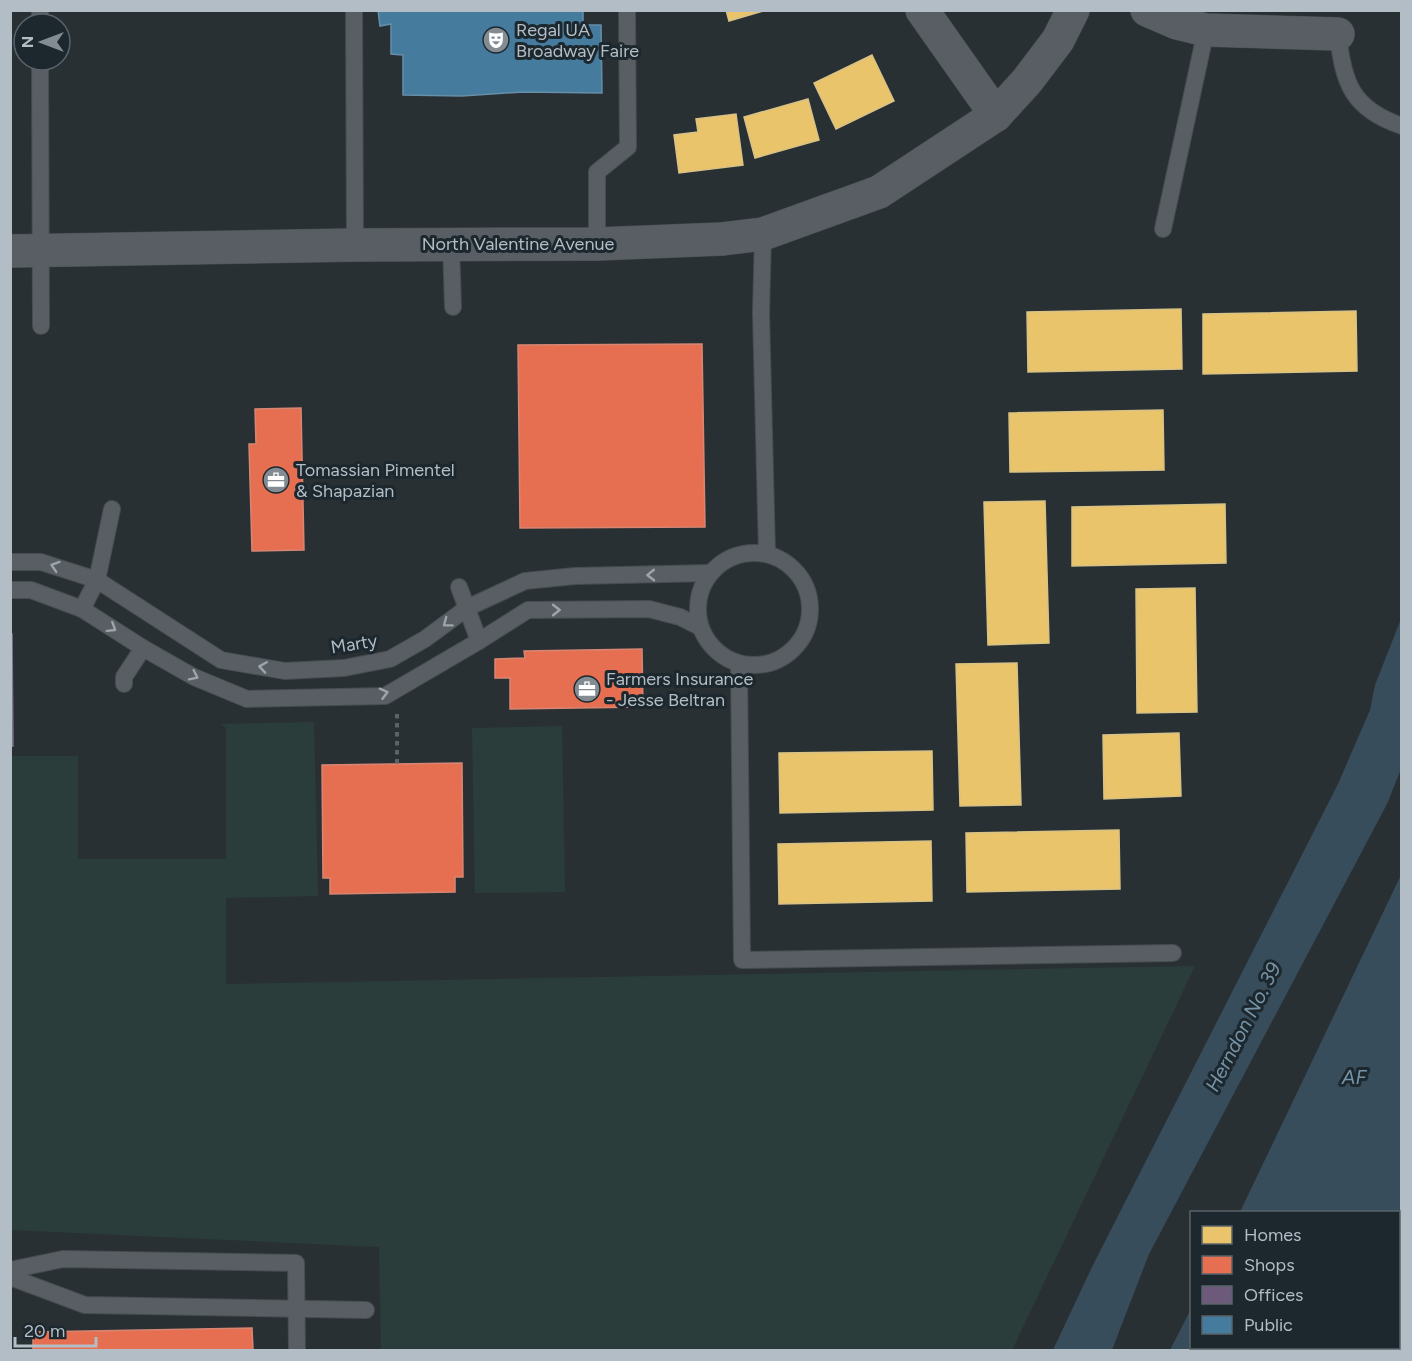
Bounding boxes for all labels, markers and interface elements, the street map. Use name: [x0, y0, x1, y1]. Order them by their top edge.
north arrow: [12, 12, 72, 72]
place label: Regal UA Broadway Faire: [516, 19, 639, 62]
theatre icon: Regal UA Broadway Faire: [481, 25, 511, 55]
text: N: [18, 36, 37, 48]
street label: North Valentine Avenue: [422, 233, 615, 255]
place label: Tomassian Pimentel & Shapazian: [296, 459, 455, 502]
office icon: Tomassian Pimentel & Shapazian: [261, 465, 291, 495]
one-way arrow: [50, 561, 61, 573]
one-way arrow: [647, 569, 656, 581]
one-way arrow: [551, 604, 560, 616]
one-way arrow: [442, 616, 453, 627]
one-way arrow: [106, 621, 116, 633]
street label: Marty: [329, 629, 379, 659]
one-way arrow: [258, 661, 268, 674]
place label: Farmers Insurance - Jesse Beltran: [606, 668, 753, 711]
one-way arrow: [188, 669, 199, 680]
office icon: Farmers Insurance - Jesse Beltran: [572, 674, 602, 704]
one-way arrow: [378, 688, 388, 701]
water label: Herndon No. 39: [1200, 958, 1286, 1096]
water label: AF: [1341, 1065, 1367, 1089]
legend: [1190, 1211, 1400, 1349]
text: Homes: [1244, 1224, 1302, 1246]
text: Shops: [1244, 1254, 1295, 1276]
text: Offices: [1244, 1284, 1303, 1306]
scale bar: [15, 1310, 96, 1348]
text: Public: [1244, 1314, 1293, 1336]
text: 20 m: [24, 1320, 65, 1342]

